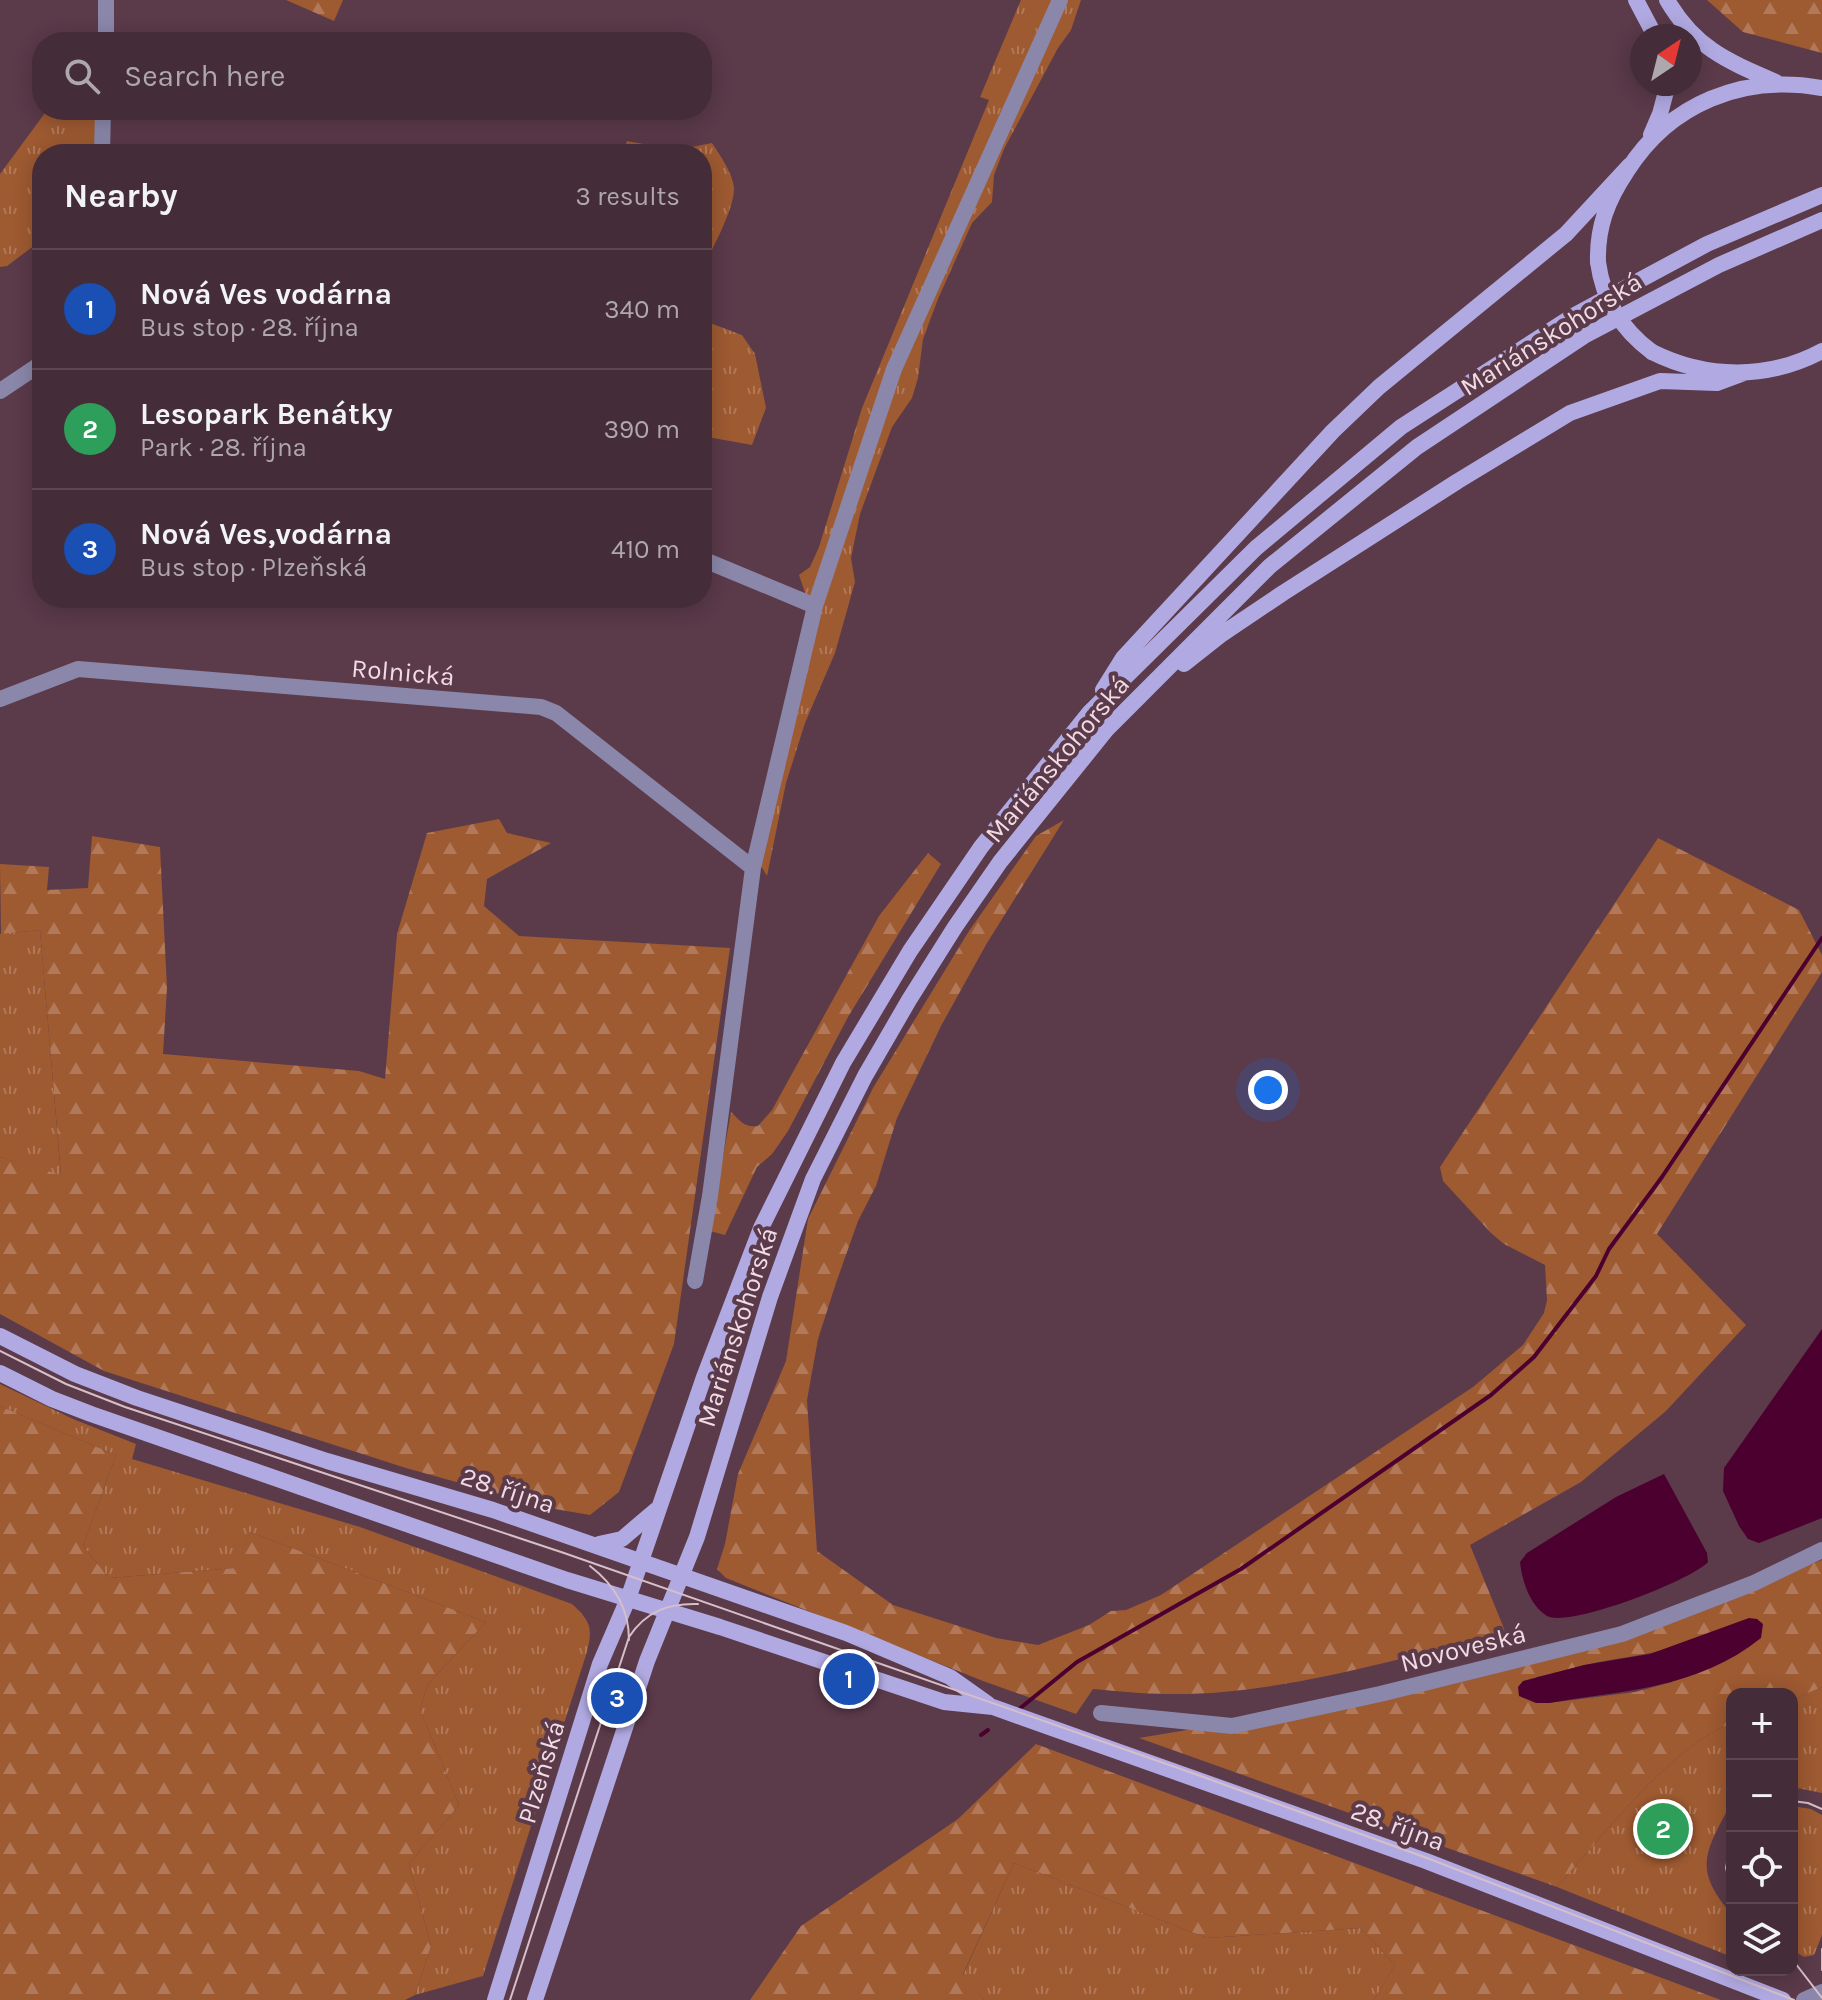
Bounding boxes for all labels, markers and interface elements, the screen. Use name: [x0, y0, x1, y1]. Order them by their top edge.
north arrow: [1630, 24, 1702, 96]
search box: [32, 32, 712, 120]
icon: search: [60, 54, 104, 98]
text: Search here: [124, 58, 285, 94]
text: Nearby: [64, 176, 178, 216]
text: 3 results: [576, 181, 680, 212]
street label: Mariánskohorská: [1455, 266, 1648, 403]
text: Nová Ves vodárna: [140, 276, 392, 312]
text: 1: [85, 294, 95, 325]
text: 340 m: [604, 294, 680, 325]
text: Bus stop · 28. října: [140, 312, 359, 343]
text: Lesopark Benátky: [140, 396, 393, 432]
text: 2: [82, 414, 98, 445]
text: 390 m: [604, 414, 680, 445]
text: Park · 28. října: [140, 432, 307, 463]
text: Nová Ves,vodárna: [140, 516, 392, 552]
text: 3: [82, 534, 98, 565]
text: 410 m: [611, 534, 680, 565]
text: Bus stop · Plzeňská: [140, 552, 367, 583]
street label: Rolnická: [350, 653, 456, 692]
street label: Mariánskohorská: [979, 670, 1136, 849]
your location: [1248, 1070, 1288, 1110]
street label: Mariánskohorská: [691, 1223, 784, 1431]
street label: 28. října: [457, 1461, 559, 1520]
street label: Novoveská: [1397, 1618, 1529, 1679]
pin: 1: [823, 1649, 875, 1709]
pin: 3: [591, 1668, 643, 1728]
map controls: [1726, 1688, 1798, 1976]
button: +: [1726, 1688, 1798, 1760]
street label: Plzeňská: [511, 1717, 572, 1827]
button: −: [1726, 1760, 1798, 1832]
street label: 28. října: [1347, 1795, 1449, 1858]
pin: 2: [1637, 1799, 1689, 1859]
button: locate: [1726, 1832, 1798, 1904]
button: layers: [1726, 1904, 1798, 1976]

